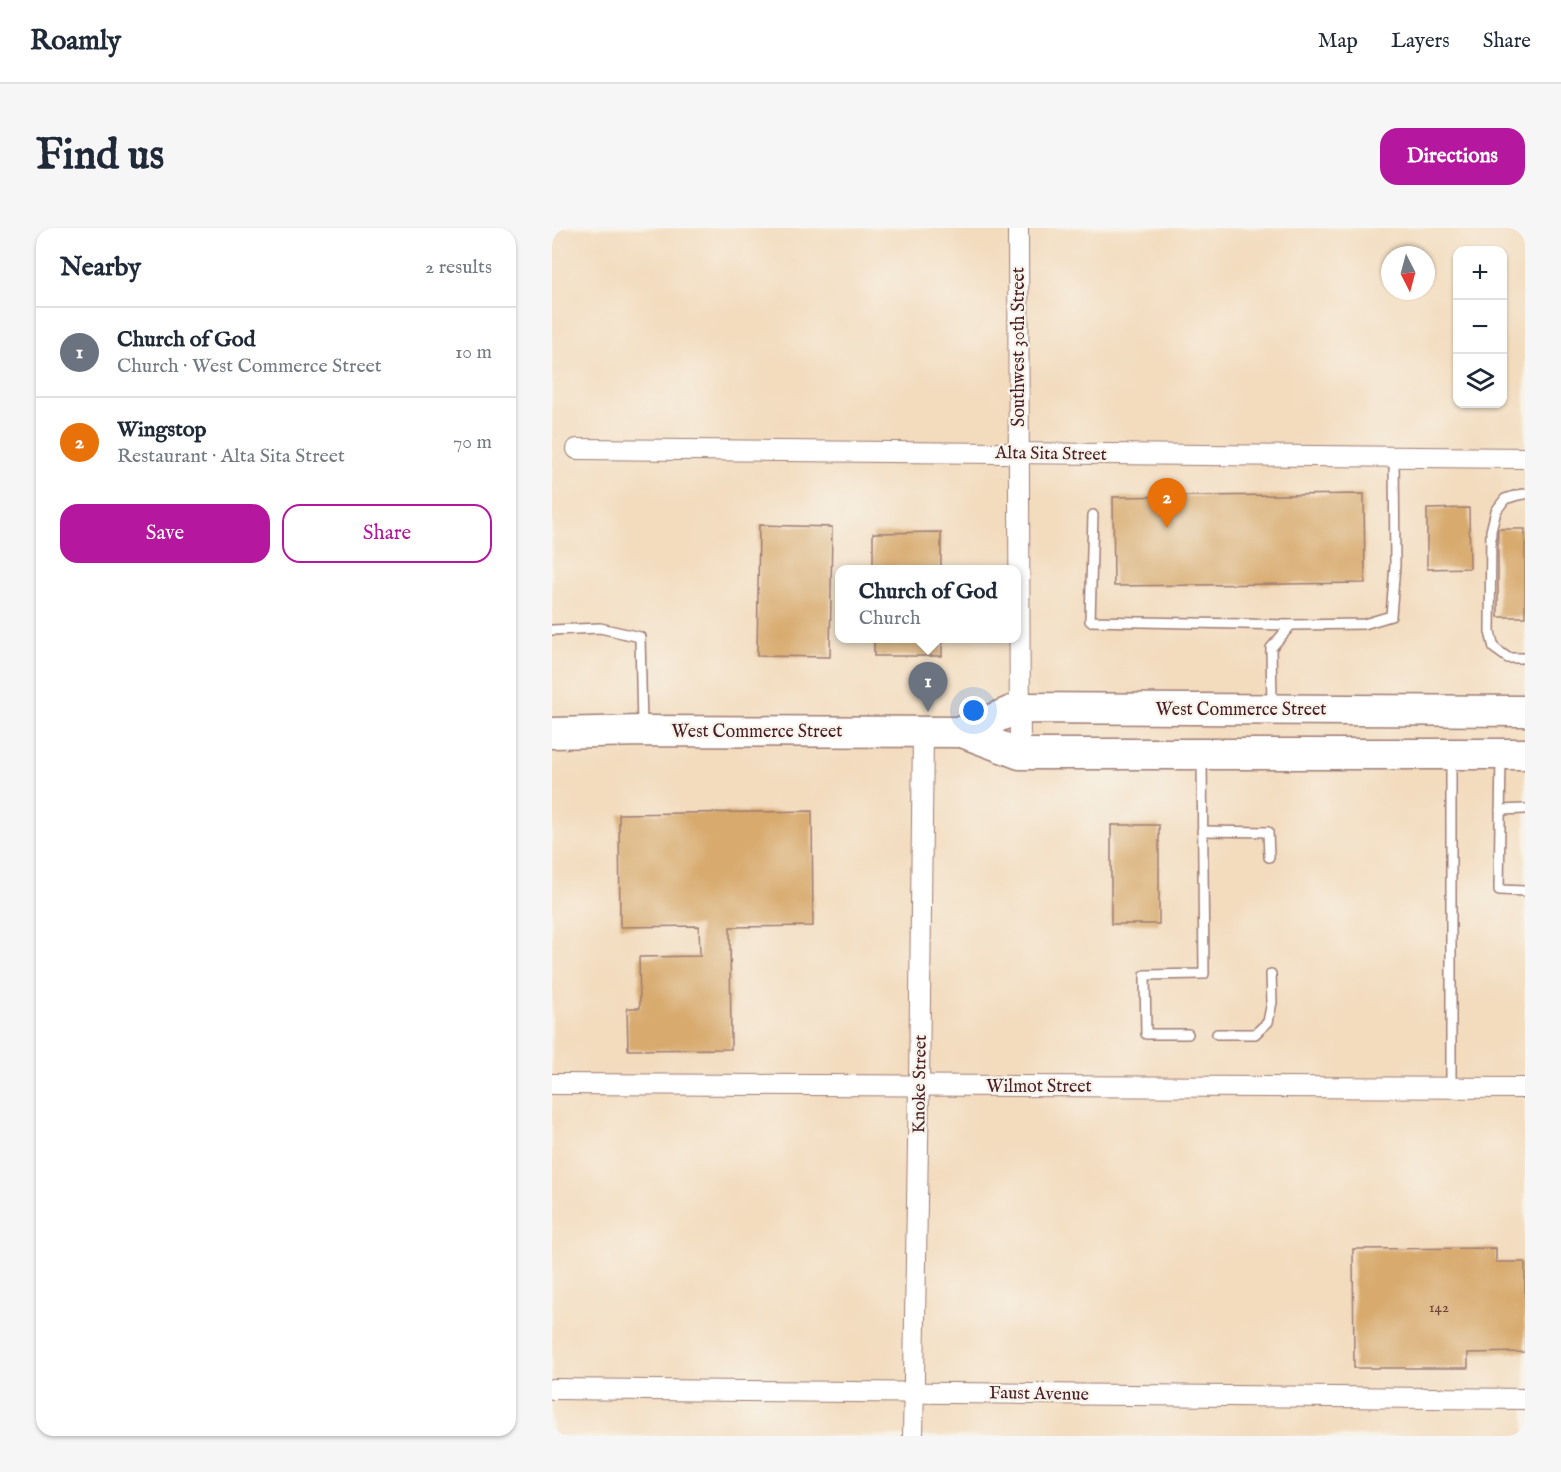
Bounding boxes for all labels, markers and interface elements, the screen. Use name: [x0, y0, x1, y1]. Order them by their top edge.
text: Roamly: [30, 24, 121, 59]
text: Map: [1318, 28, 1358, 55]
text: Layers: [1391, 28, 1450, 55]
text: Share: [1483, 28, 1531, 55]
button: Directions: [1380, 128, 1525, 185]
text: Find us: [36, 130, 164, 183]
north arrow: [1381, 246, 1435, 300]
map controls: [1453, 246, 1507, 408]
button: +: [1453, 246, 1507, 300]
text: Nearby: [60, 251, 141, 284]
text: 2 results: [425, 255, 492, 280]
street label: Southwest 30th Street: [1008, 267, 1031, 427]
button: −: [1453, 300, 1507, 354]
text: Church of God: [117, 326, 255, 354]
text: 1: [76, 340, 83, 365]
text: 10 m: [455, 340, 492, 365]
text: Church · West Commerce Street: [117, 354, 382, 379]
button: layers: [1453, 354, 1507, 408]
text: Wingstop: [117, 416, 207, 444]
text: 2: [75, 430, 84, 455]
text: 70 m: [453, 430, 492, 455]
street label: Alta Sita Street: [994, 442, 1107, 467]
text: Restaurant · Alta Sita Street: [117, 444, 345, 469]
pin: 2: [1148, 478, 1186, 528]
button: Save: [60, 504, 270, 563]
button: Share: [282, 504, 492, 563]
popup: [835, 565, 1021, 643]
text: Church of God: [859, 578, 997, 606]
text: Church: [859, 606, 921, 631]
pin: 1: [908, 662, 947, 712]
your location: [959, 696, 988, 725]
street label: West Commerce Street: [1156, 699, 1326, 722]
street label: West Commerce Street: [672, 721, 842, 744]
street label: Knoke Street: [908, 1035, 933, 1134]
street label: Wilmot Street: [986, 1076, 1092, 1099]
house number: 142: [1429, 1298, 1449, 1317]
street label: Faust Avenue: [989, 1382, 1089, 1407]

